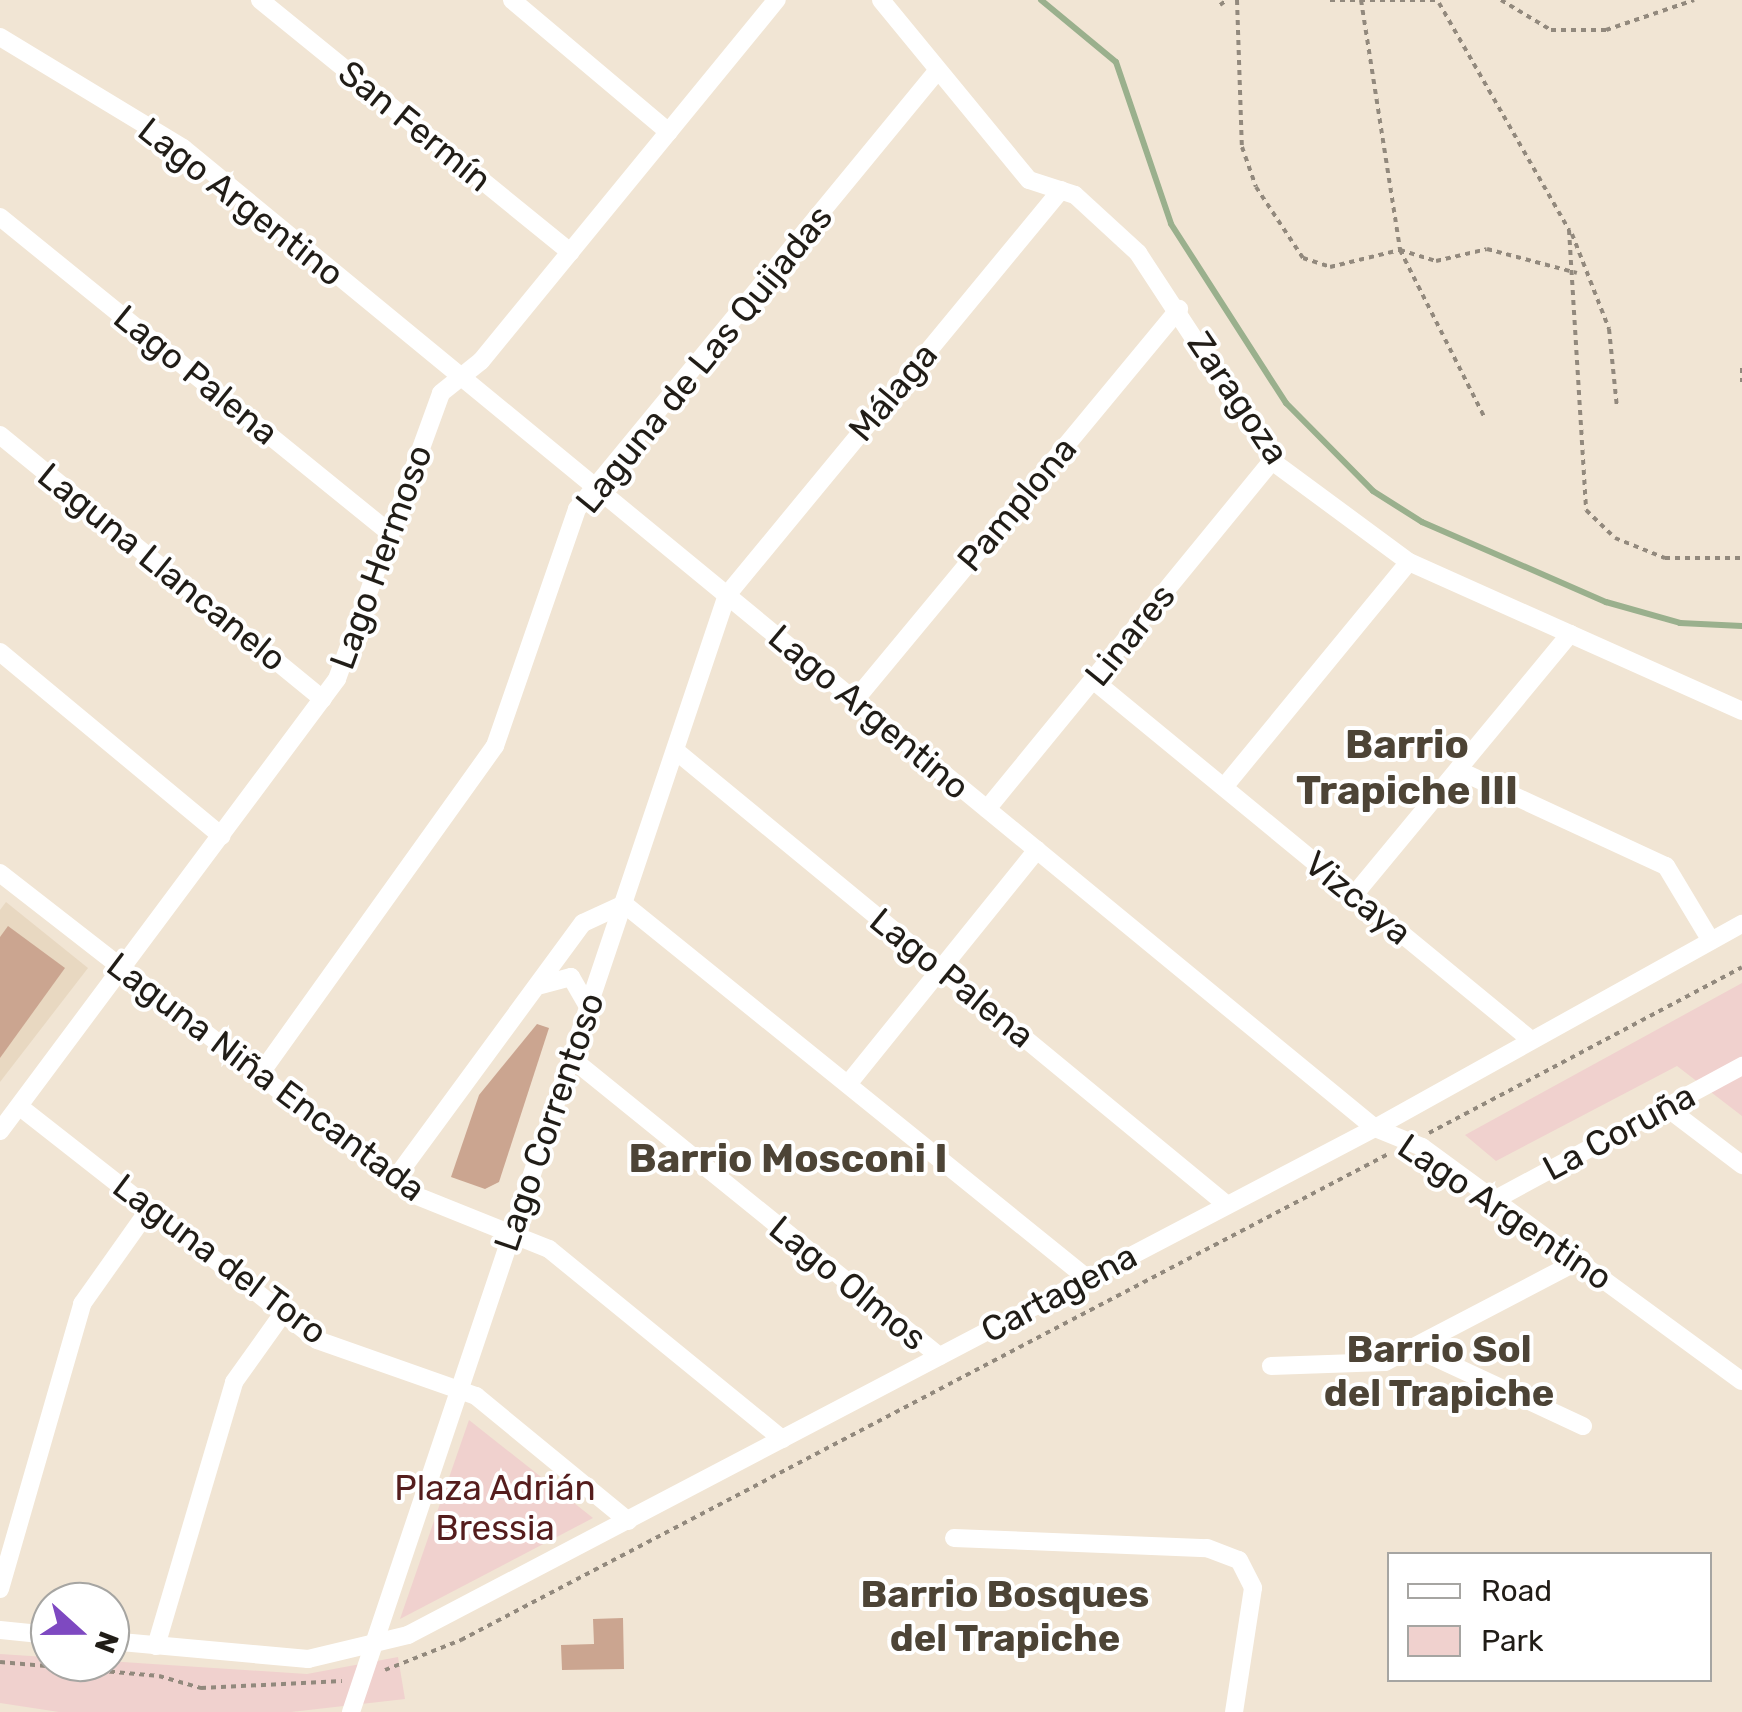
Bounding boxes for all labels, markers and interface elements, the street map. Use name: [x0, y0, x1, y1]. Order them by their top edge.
street label: San Fermín: [330, 52, 500, 200]
street label: Lago Argentino: [130, 109, 352, 295]
street label: Laguna de Las Quijadas: [567, 197, 841, 521]
street label: Lago Palena: [106, 296, 286, 454]
street label: Zaragoza: [1178, 324, 1298, 472]
street label: Málaga: [840, 334, 946, 450]
street label: Pamplona: [949, 428, 1085, 580]
street label: Lago Hermoso: [321, 439, 441, 675]
street label: Laguna Llancanelo: [30, 454, 294, 680]
street label: Linares: [1076, 575, 1184, 695]
street label: Lago Argentino: [760, 616, 978, 808]
district label: Barrio Trapiche III: [1296, 721, 1518, 815]
street label: Vizcaya: [1296, 842, 1420, 954]
street label: Lago Palena: [862, 899, 1042, 1057]
street label: Laguna Niña Encantada: [99, 944, 433, 1210]
street label: Lago Correntoso: [485, 987, 613, 1257]
street label: La Coruña: [1536, 1075, 1702, 1189]
street label: Lago Argentino: [1390, 1125, 1620, 1299]
district label: Barrio Mosconi I: [629, 1135, 947, 1183]
street label: Laguna del Toro: [104, 1165, 336, 1353]
street label: Lago Olmos: [761, 1207, 935, 1359]
street label: Cartagena: [974, 1235, 1144, 1351]
district label: Barrio Sol del Trapiche: [1323, 1327, 1555, 1416]
park label: Plaza Adrián Bressia: [394, 1467, 596, 1549]
legend: [1387, 1552, 1712, 1682]
district label: Barrio Bosques del Trapiche: [861, 1572, 1149, 1662]
text: Road: [1481, 1573, 1552, 1609]
north arrow: [30, 1582, 130, 1682]
text: Park: [1481, 1623, 1543, 1659]
text: N: [88, 1627, 126, 1658]

